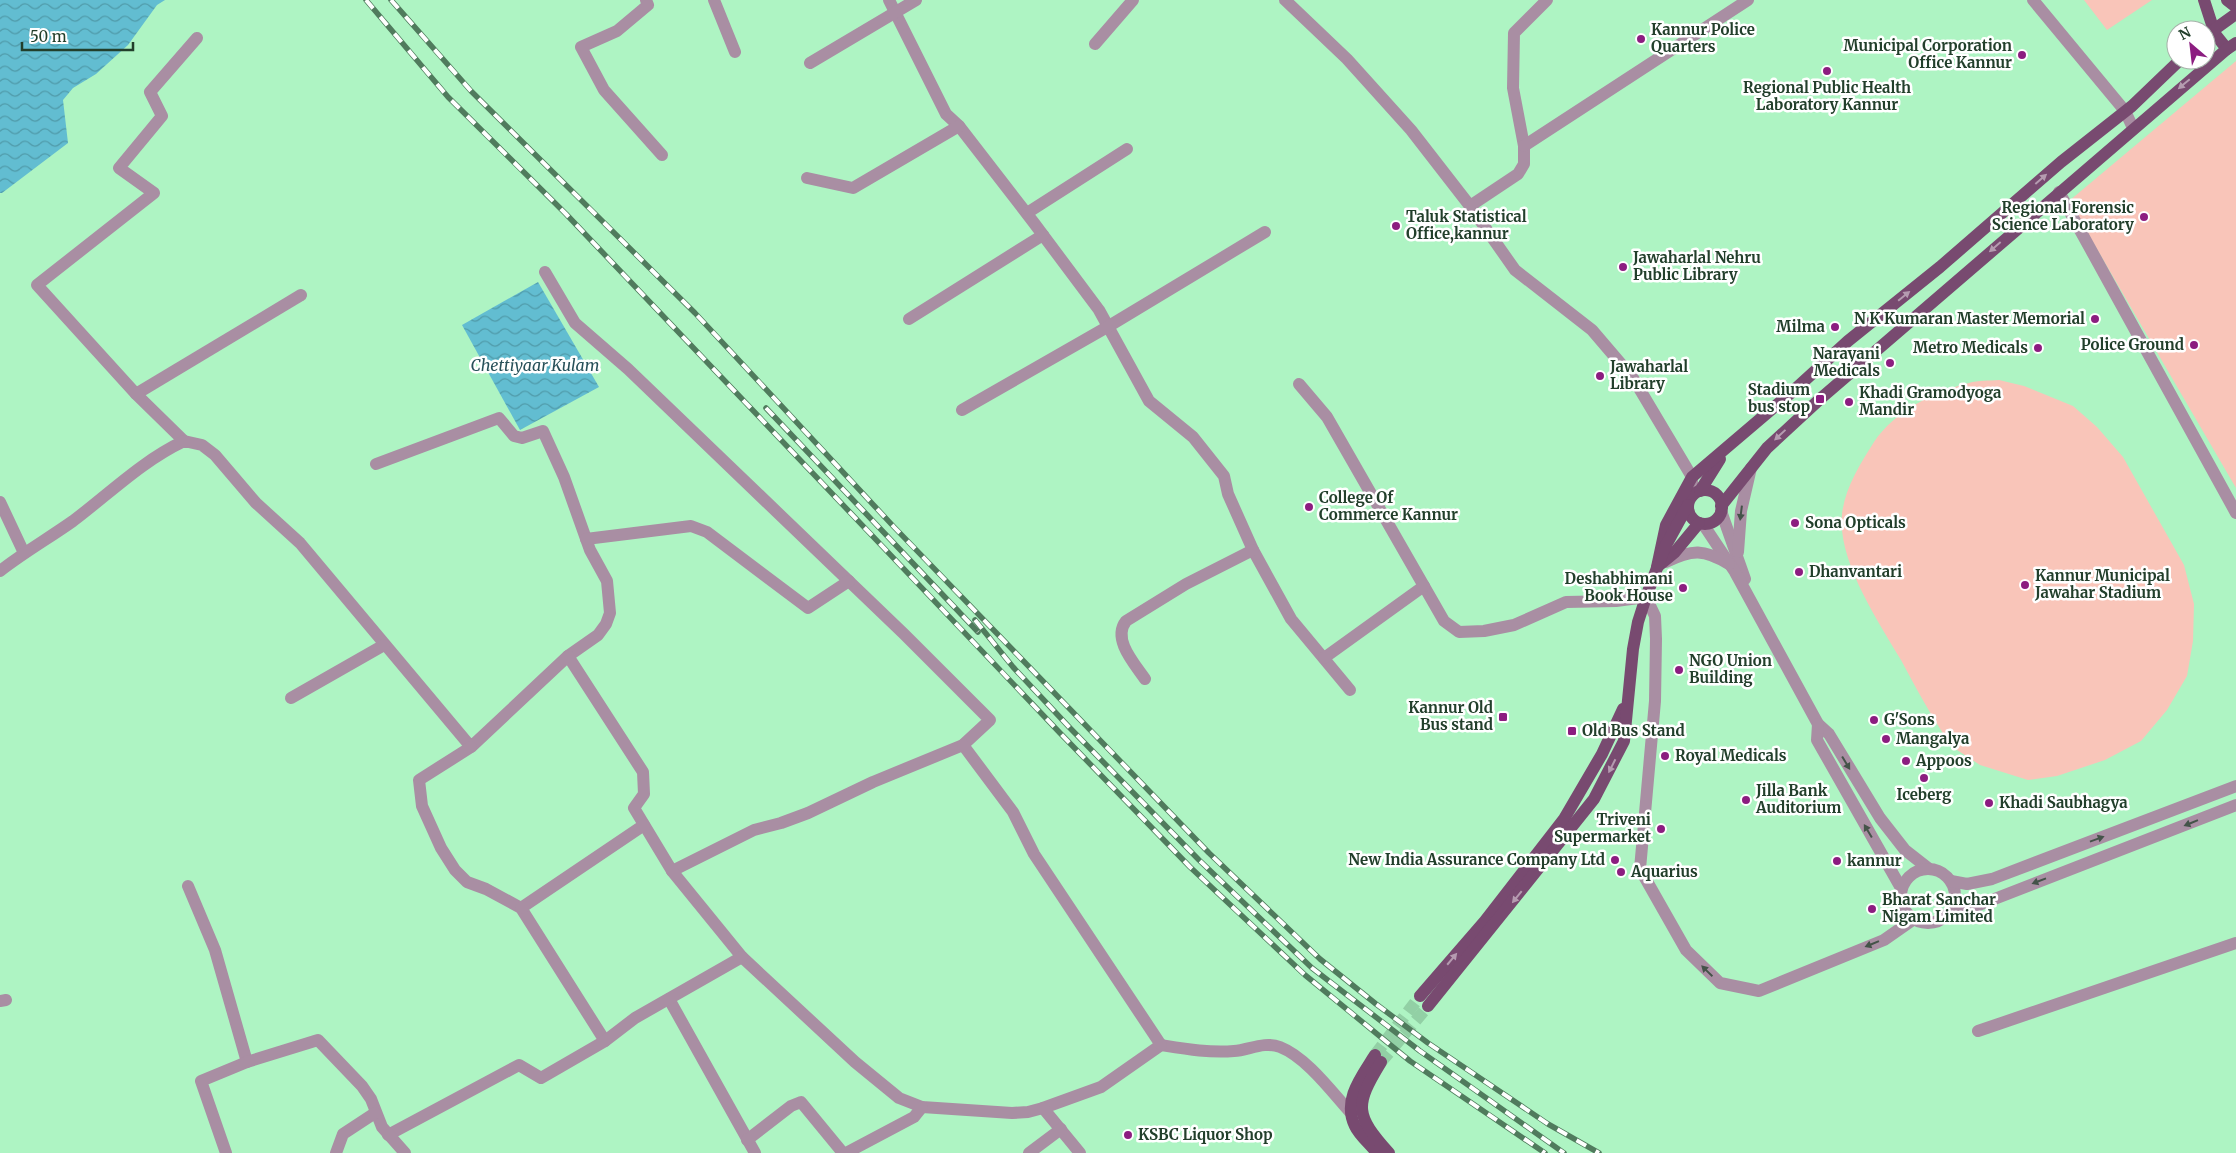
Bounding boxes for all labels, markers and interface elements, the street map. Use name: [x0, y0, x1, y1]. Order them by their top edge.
scale bar: [22, 20, 134, 52]
place label: Kannur Police Quarters: [1651, 20, 1755, 56]
north arrow: [2166, 20, 2216, 70]
text: N: [2176, 23, 2194, 44]
text: 50 m: [30, 27, 67, 46]
marker: Kannur Police Quarters: [1635, 33, 1647, 45]
place label: Municipal Corporation Office Kannur: [1844, 36, 2012, 72]
marker: Municipal Corporation Office Kannur: [2016, 49, 2028, 61]
marker: Regional Public Health Laboratory Kannur: [1821, 65, 1833, 77]
place label: Regional Public Health Laboratory Kannur: [1743, 78, 1911, 114]
one-way arrow: [2178, 79, 2191, 90]
one-way arrow: [2035, 173, 2048, 184]
place label: Regional Forensic Science Laboratory: [1992, 198, 2134, 234]
place label: Taluk Statistical Office,kannur: [1406, 207, 1527, 244]
marker: Regional Forensic Science Laboratory: [2138, 211, 2150, 223]
marker: Taluk Statistical Office,kannur: [1390, 220, 1402, 232]
one-way arrow: [1988, 242, 2001, 253]
place label: Jawaharlal Nehru Public Library: [1632, 248, 1761, 284]
marker: Jawaharlal Nehru Public Library: [1617, 261, 1629, 273]
one-way arrow: [1898, 290, 1911, 301]
place label: N K Kumaran Master Memorial: [1854, 309, 2085, 328]
marker: N K Kumaran Master Memorial: [2089, 313, 2101, 325]
place label: Milma: [1776, 317, 1826, 336]
marker: Milma: [1829, 321, 1841, 333]
place label: Police Ground: [2081, 335, 2184, 354]
place label: Metro Medicals: [1913, 338, 2028, 357]
marker: Police Ground: [2188, 339, 2200, 351]
marker: Metro Medicals: [2032, 342, 2044, 354]
place label: Narayani Medicals: [1813, 344, 1880, 380]
water label: Chettiyaar Kulam: [471, 355, 599, 375]
place label: Jawaharlal Library: [1609, 357, 1688, 393]
marker: Narayani Medicals: [1884, 357, 1896, 369]
marker: Jawaharlal Library: [1594, 370, 1606, 382]
place label: Stadium bus stop: [1748, 380, 1810, 416]
place label: Khadi Gramodyoga Mandir: [1859, 383, 2002, 419]
marker: Stadium bus stop: [1814, 393, 1826, 405]
marker: Khadi Gramodyoga Mandir: [1843, 396, 1855, 408]
one-way arrow: [1775, 429, 1787, 441]
place label: College Of Commerce Kannur: [1319, 488, 1458, 524]
marker: College Of Commerce Kannur: [1303, 501, 1315, 513]
one-way arrow: [1737, 506, 1745, 522]
place label: Sona Opticals: [1805, 513, 1906, 532]
marker: Sona Opticals: [1789, 517, 1801, 529]
place label: Dhanvantari: [1809, 562, 1902, 581]
marker: Dhanvantari: [1793, 566, 1805, 578]
place label: Kannur Municipal Jawahar Stadium: [2034, 566, 2170, 602]
place label: Deshabhimani Book House: [1565, 569, 1673, 605]
marker: Kannur Municipal Jawahar Stadium: [2019, 579, 2031, 591]
marker: Deshabhimani Book House: [1677, 582, 1689, 594]
place label: NGO Union Building: [1689, 651, 1772, 687]
marker: NGO Union Building: [1673, 664, 1685, 676]
place label: Kannur Old Bus stand: [1408, 698, 1493, 734]
place label: G'Sons: [1884, 710, 1935, 729]
marker: Kannur Old Bus stand: [1497, 711, 1509, 723]
marker: G'Sons: [1868, 714, 1880, 726]
place label: Old Bus Stand: [1582, 721, 1685, 740]
marker: Old Bus Stand: [1566, 725, 1578, 737]
place label: Mangalya: [1896, 729, 1970, 748]
marker: Mangalya: [1880, 733, 1892, 745]
place label: Royal Medicals: [1675, 746, 1787, 765]
marker: Royal Medicals: [1659, 750, 1671, 762]
place label: Appoos: [1915, 751, 1972, 770]
marker: Appoos: [1900, 755, 1912, 767]
one-way arrow: [1842, 756, 1851, 769]
one-way arrow: [1608, 759, 1616, 773]
marker: Iceberg: [1918, 772, 1930, 784]
place label: Jilla Bank Auditorium: [1755, 781, 1841, 817]
place label: Iceberg: [1897, 785, 1952, 804]
place label: Khadi Saubhagya: [1999, 793, 2128, 812]
marker: Jilla Bank Auditorium: [1740, 794, 1752, 806]
marker: Khadi Saubhagya: [1983, 797, 1995, 809]
place label: Triveni Supermarket: [1554, 810, 1651, 846]
one-way arrow: [2183, 820, 2198, 827]
marker: Triveni Supermarket: [1655, 823, 1667, 835]
one-way arrow: [1863, 825, 1872, 838]
one-way arrow: [2089, 835, 2104, 842]
place label: New India Assurance Company Ltd: [1348, 850, 1605, 869]
place label: kannur: [1847, 851, 1902, 870]
marker: New India Assurance Company Ltd: [1609, 854, 1621, 866]
marker: kannur: [1831, 855, 1843, 867]
place label: Aquarius: [1630, 862, 1698, 881]
marker: Aquarius: [1615, 866, 1627, 878]
one-way arrow: [2031, 877, 2046, 885]
one-way arrow: [1511, 890, 1522, 903]
place label: Bharat Sanchar Nigam Limited: [1882, 890, 1996, 926]
marker: Bharat Sanchar Nigam Limited: [1866, 903, 1878, 915]
one-way arrow: [1865, 941, 1879, 949]
one-way arrow: [1446, 953, 1457, 965]
one-way arrow: [1702, 965, 1714, 977]
place label: KSBC Liquor Shop: [1138, 1125, 1273, 1144]
marker: KSBC Liquor Shop: [1122, 1129, 1134, 1141]

